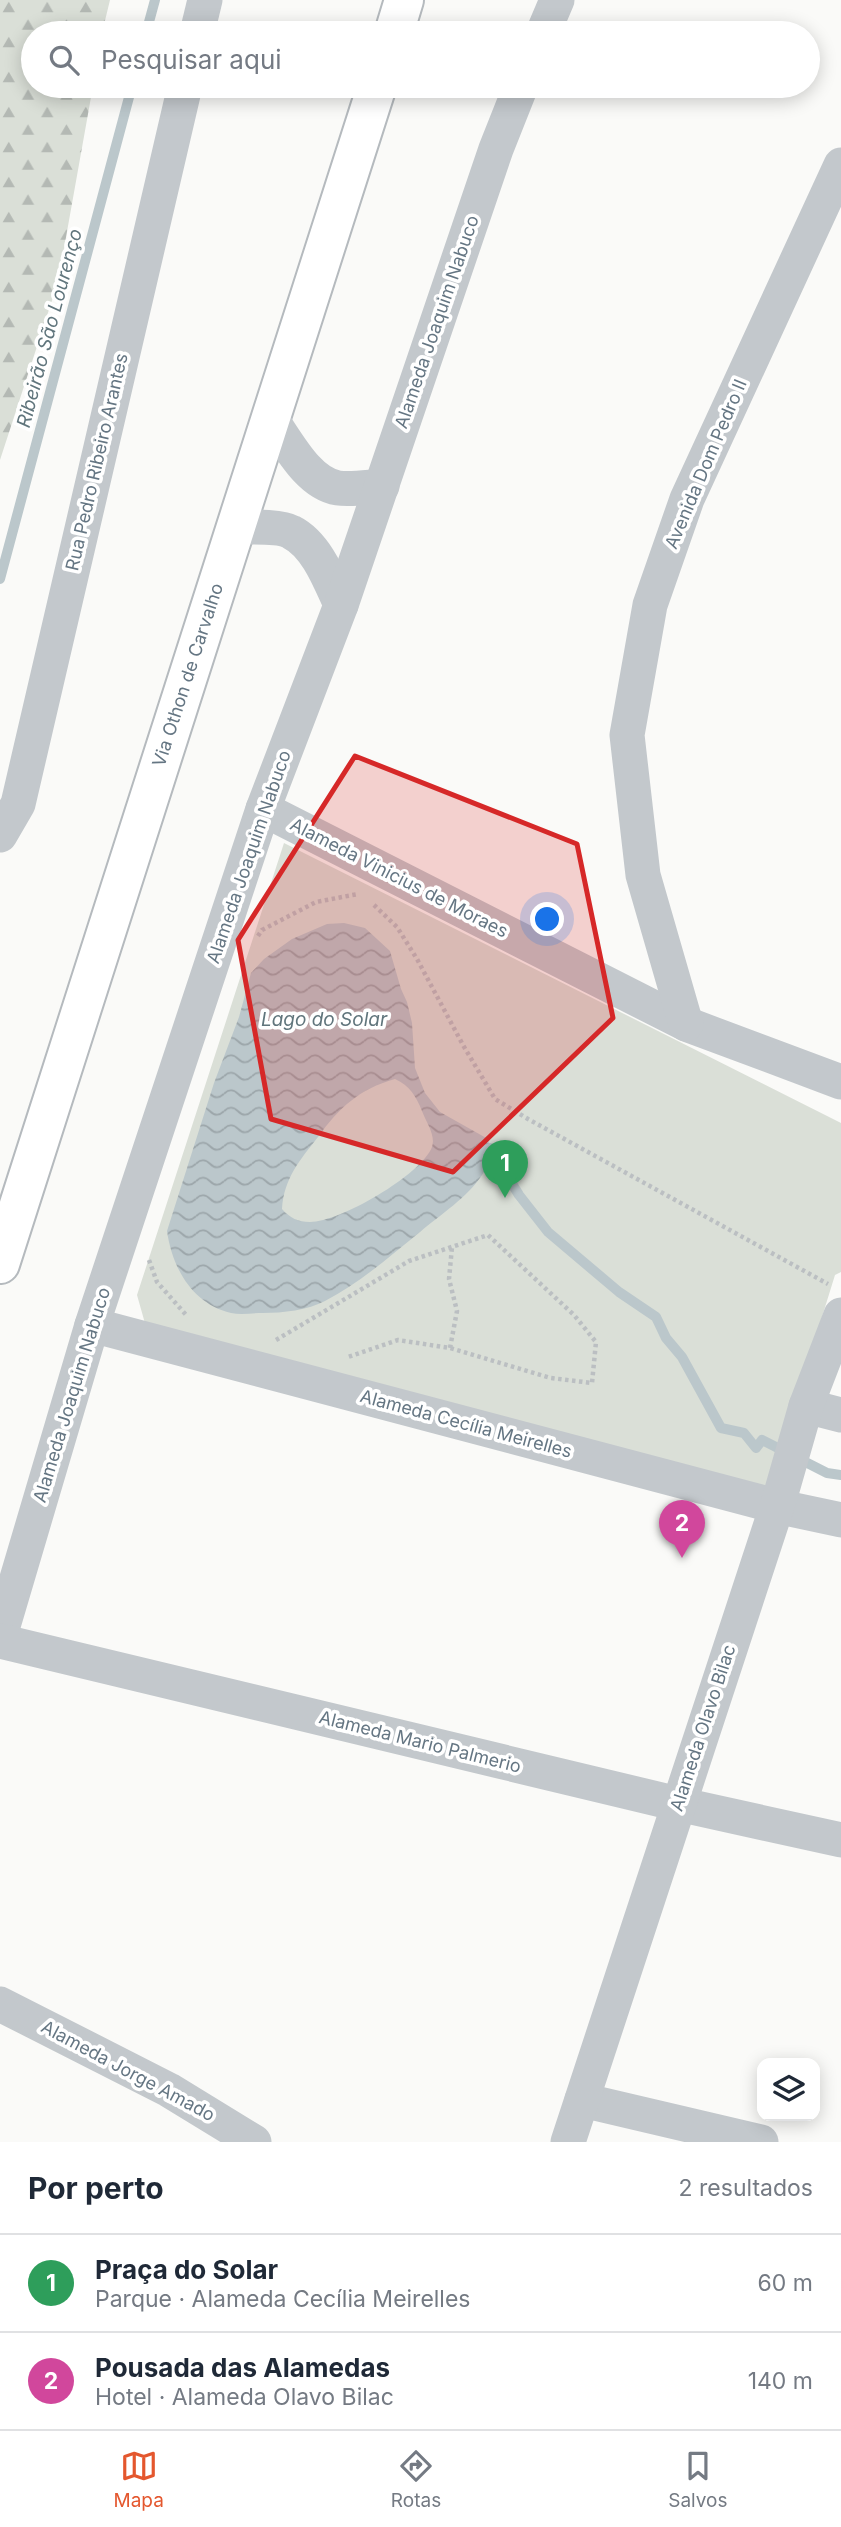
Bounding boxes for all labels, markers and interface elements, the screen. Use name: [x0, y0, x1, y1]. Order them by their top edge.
search box: [21, 21, 820, 98]
icon: search: [45, 41, 83, 79]
text: Pesquisar aqui: [101, 44, 282, 75]
street label: Alameda Joaquim Nabuco: [390, 213, 483, 431]
water label: Ribeirão São Lourenço: [12, 226, 87, 430]
street label: Rua Pedro Ribeiro Arantes: [61, 351, 132, 573]
street label: Avenida Dom Pedro II: [660, 376, 751, 552]
street label: Via Othon de Carvalho: [148, 581, 227, 769]
street label: Alameda Joaquim Nabuco: [202, 748, 295, 966]
street label: Alameda Vinicius de Moraes: [287, 813, 512, 942]
your location: [530, 902, 564, 936]
water label: Lago do Solar: [261, 1008, 388, 1031]
pin: 1: [482, 1140, 528, 1198]
street label: Alameda Joaquim Nabuco: [29, 1285, 114, 1505]
street label: Alameda Cecília Meirelles: [358, 1385, 574, 1462]
pin: 2: [659, 1500, 705, 1558]
street label: Alameda Olavo Bilac: [666, 1642, 739, 1814]
street label: Alameda Mario Palmerio: [317, 1706, 523, 1777]
street label: Alameda Jorge Amado: [38, 2016, 219, 2125]
map controls: [757, 2058, 820, 2121]
button: layers: [757, 2058, 820, 2121]
text: Por perto: [28, 2170, 164, 2206]
text: 2 resultados: [679, 2174, 813, 2202]
text: Praça do Solar: [95, 2254, 278, 2285]
text: 1: [46, 2269, 56, 2297]
text: 60 m: [758, 2269, 813, 2297]
text: Parque · Alameda Cecília Meirelles: [95, 2285, 471, 2313]
text: Pousada das Alamedas: [95, 2352, 390, 2383]
text: 2: [44, 2367, 58, 2395]
text: 140 m: [748, 2367, 813, 2395]
text: Hotel · Alameda Olavo Bilac: [95, 2383, 394, 2411]
tab: Mapa: [114, 2447, 164, 2512]
tab: Rotas: [391, 2447, 441, 2512]
tab: Salvos: [668, 2447, 727, 2512]

